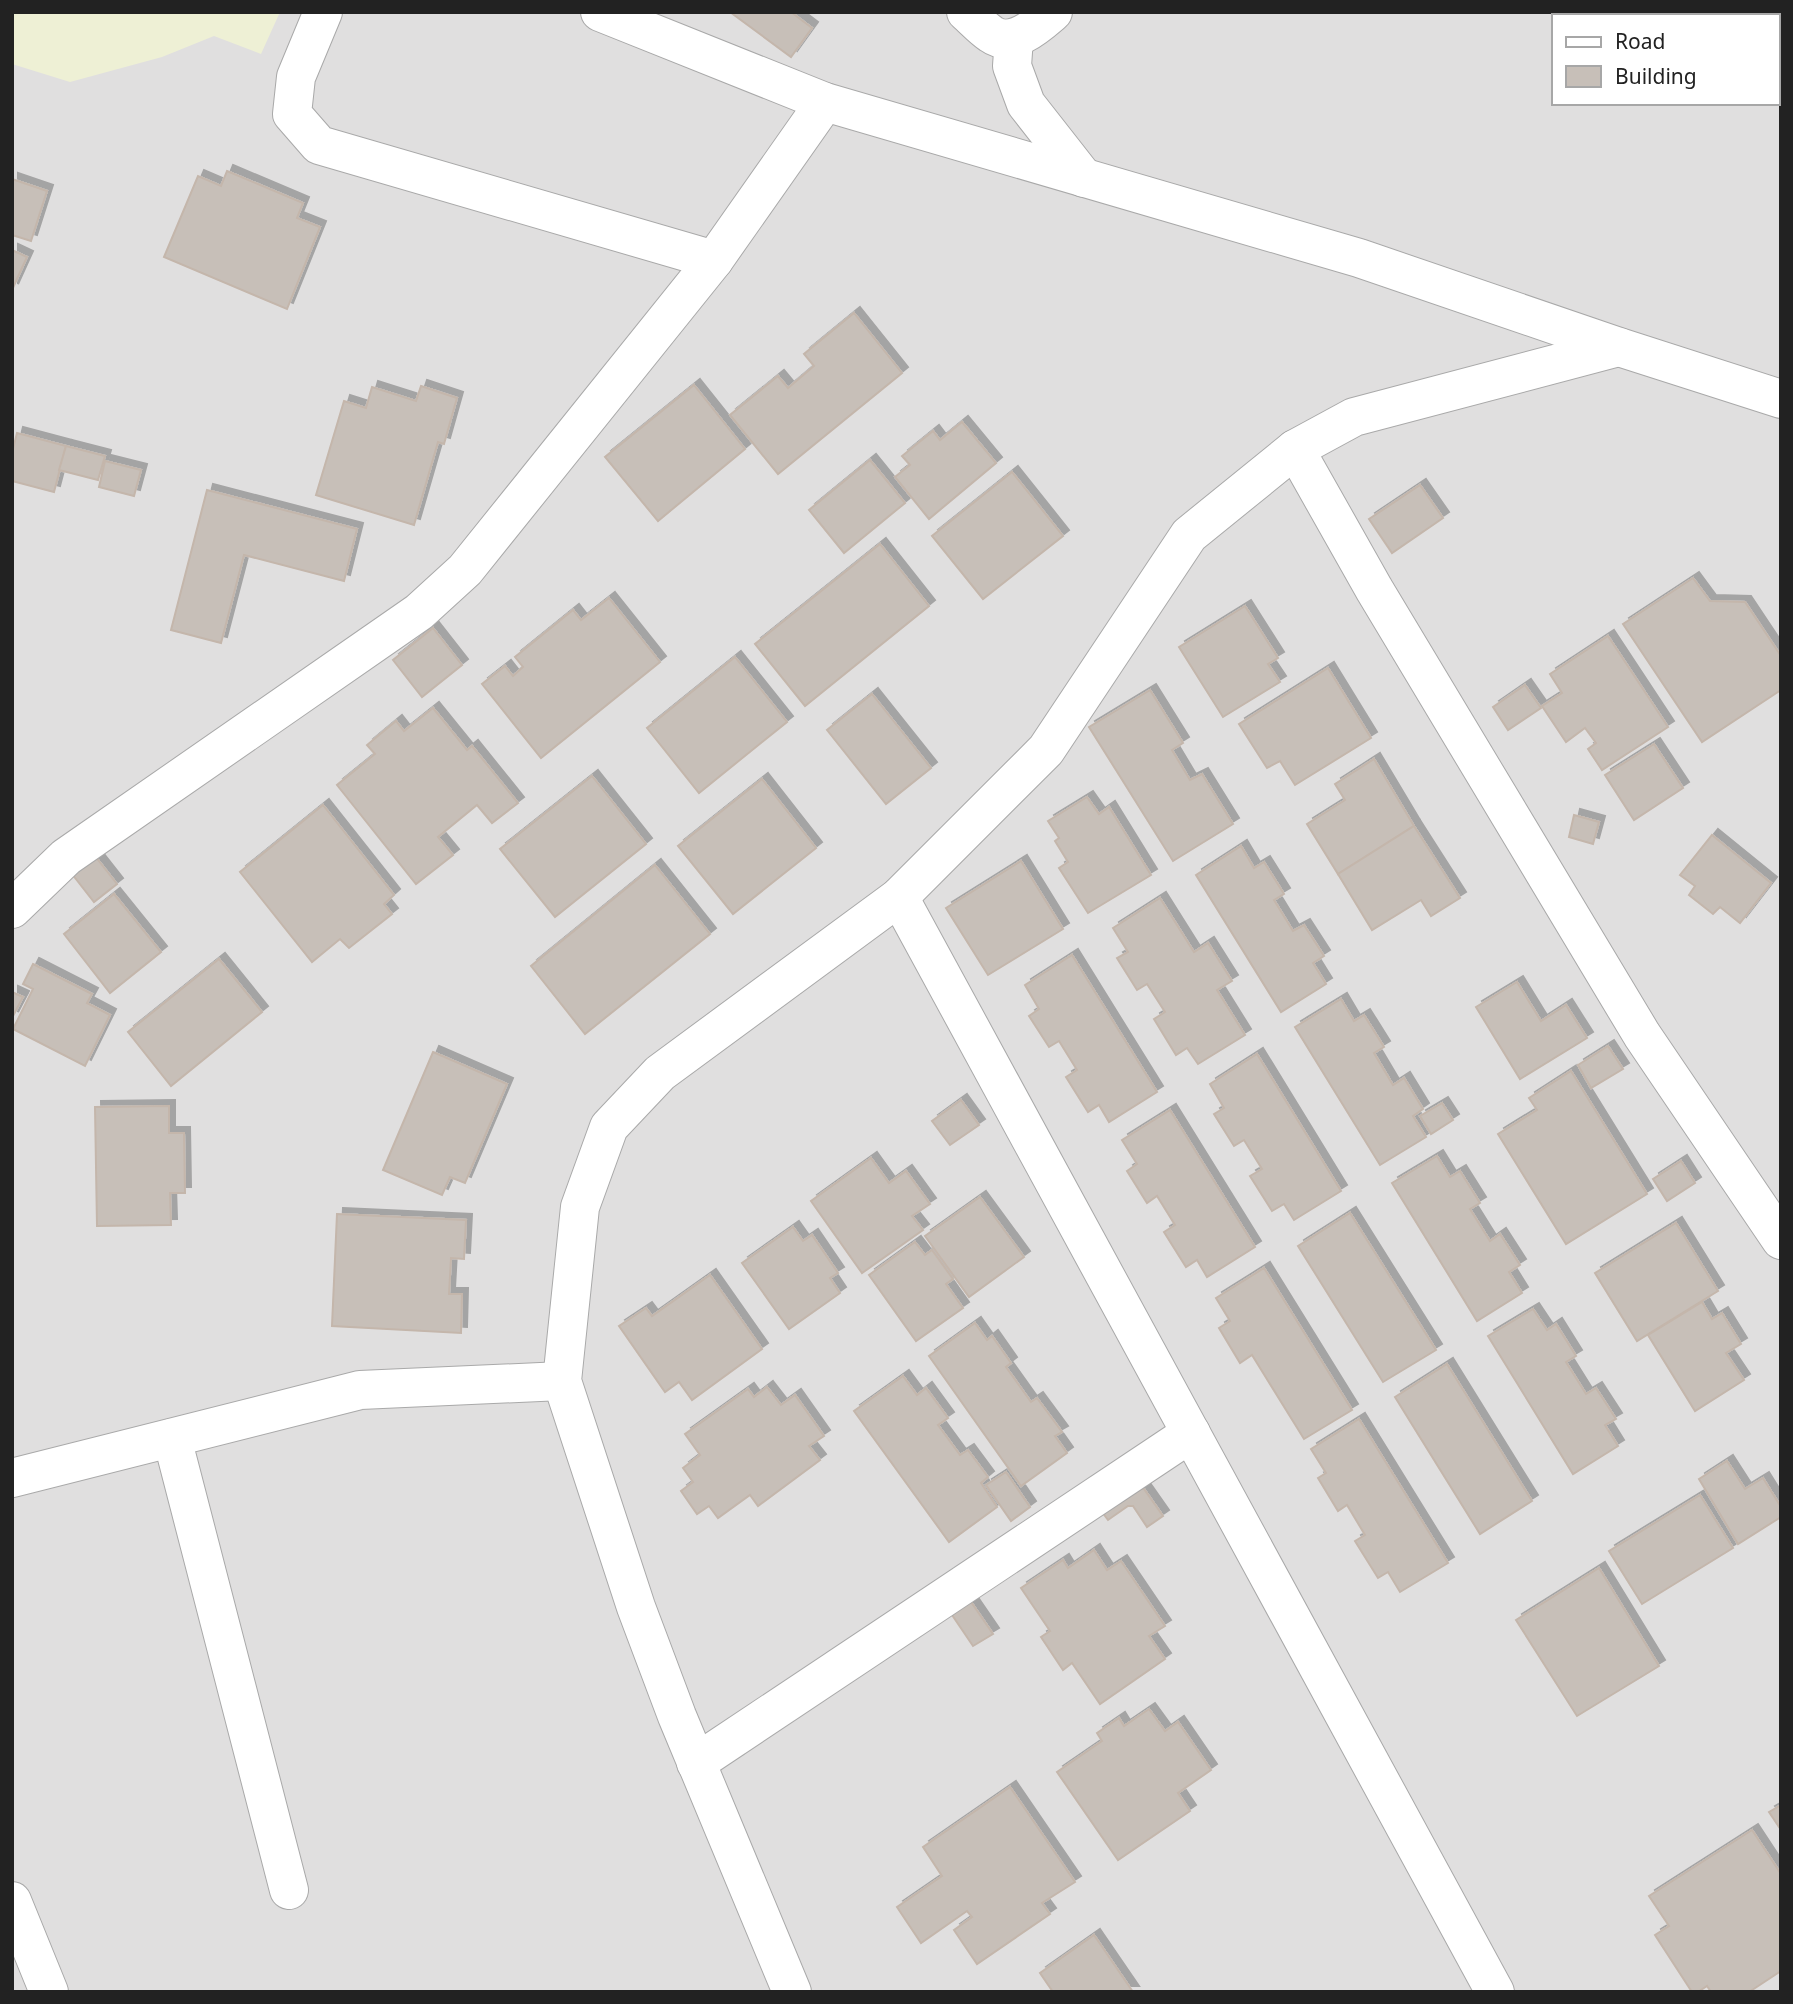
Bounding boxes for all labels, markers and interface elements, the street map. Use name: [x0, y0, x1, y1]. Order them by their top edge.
legend: [1552, 14, 1779, 105]
text: Road: [1615, 27, 1665, 55]
text: Building: [1615, 62, 1697, 90]

